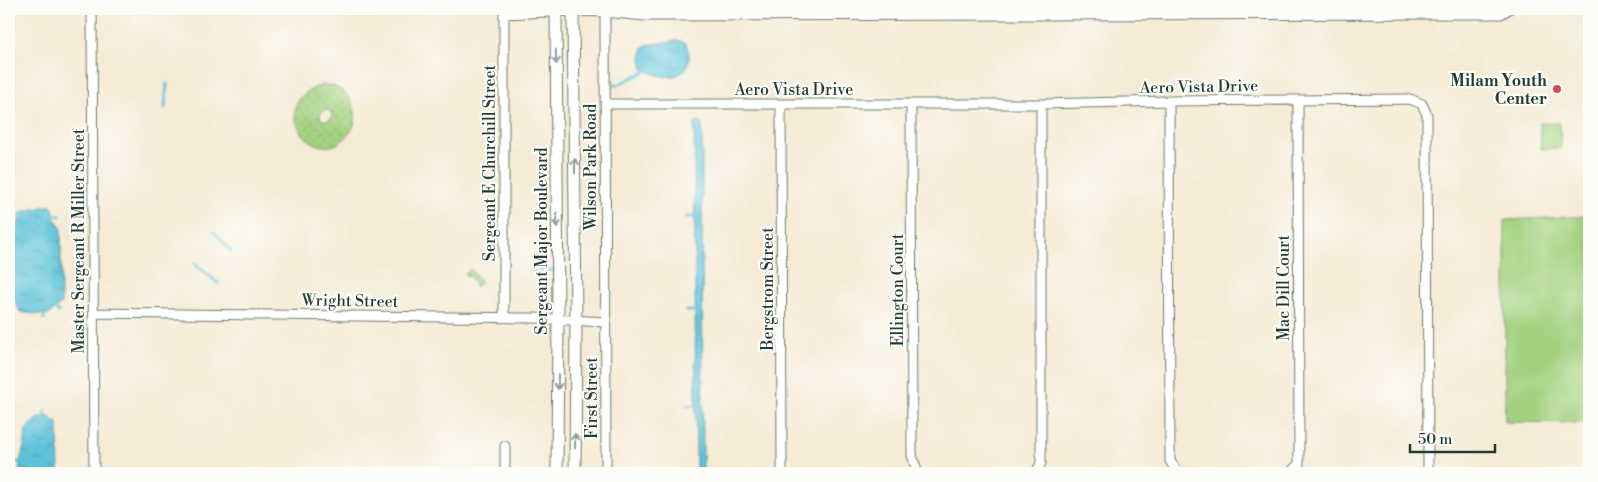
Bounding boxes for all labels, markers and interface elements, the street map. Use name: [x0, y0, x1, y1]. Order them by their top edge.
one-way arrow: [551, 49, 561, 65]
street label: Sergeant E Churchill Street: [480, 64, 500, 261]
place label: Milam Youth Center: [1450, 71, 1547, 109]
street label: Aero Vista Drive: [1139, 76, 1259, 98]
street label: Aero Vista Drive: [734, 80, 853, 100]
marker: Milam Youth Center: [1551, 83, 1563, 95]
street label: Wilson Park Road: [581, 104, 601, 231]
street label: Master Sergeant R Miller Street: [69, 128, 89, 354]
street label: Sergeant Major Boulevard: [532, 147, 552, 335]
one-way arrow: [570, 158, 580, 174]
one-way arrow: [552, 212, 562, 228]
street label: Bergstrom Street: [758, 227, 778, 352]
street label: Ellington Court: [888, 233, 908, 347]
street label: Mac Dill Court: [1274, 235, 1294, 341]
street label: Wright Street: [301, 290, 399, 312]
street label: First Street: [582, 357, 602, 439]
one-way arrow: [553, 374, 563, 390]
scale bar: [1410, 422, 1496, 454]
text: 50 m: [1418, 430, 1452, 449]
one-way arrow: [570, 433, 580, 450]

